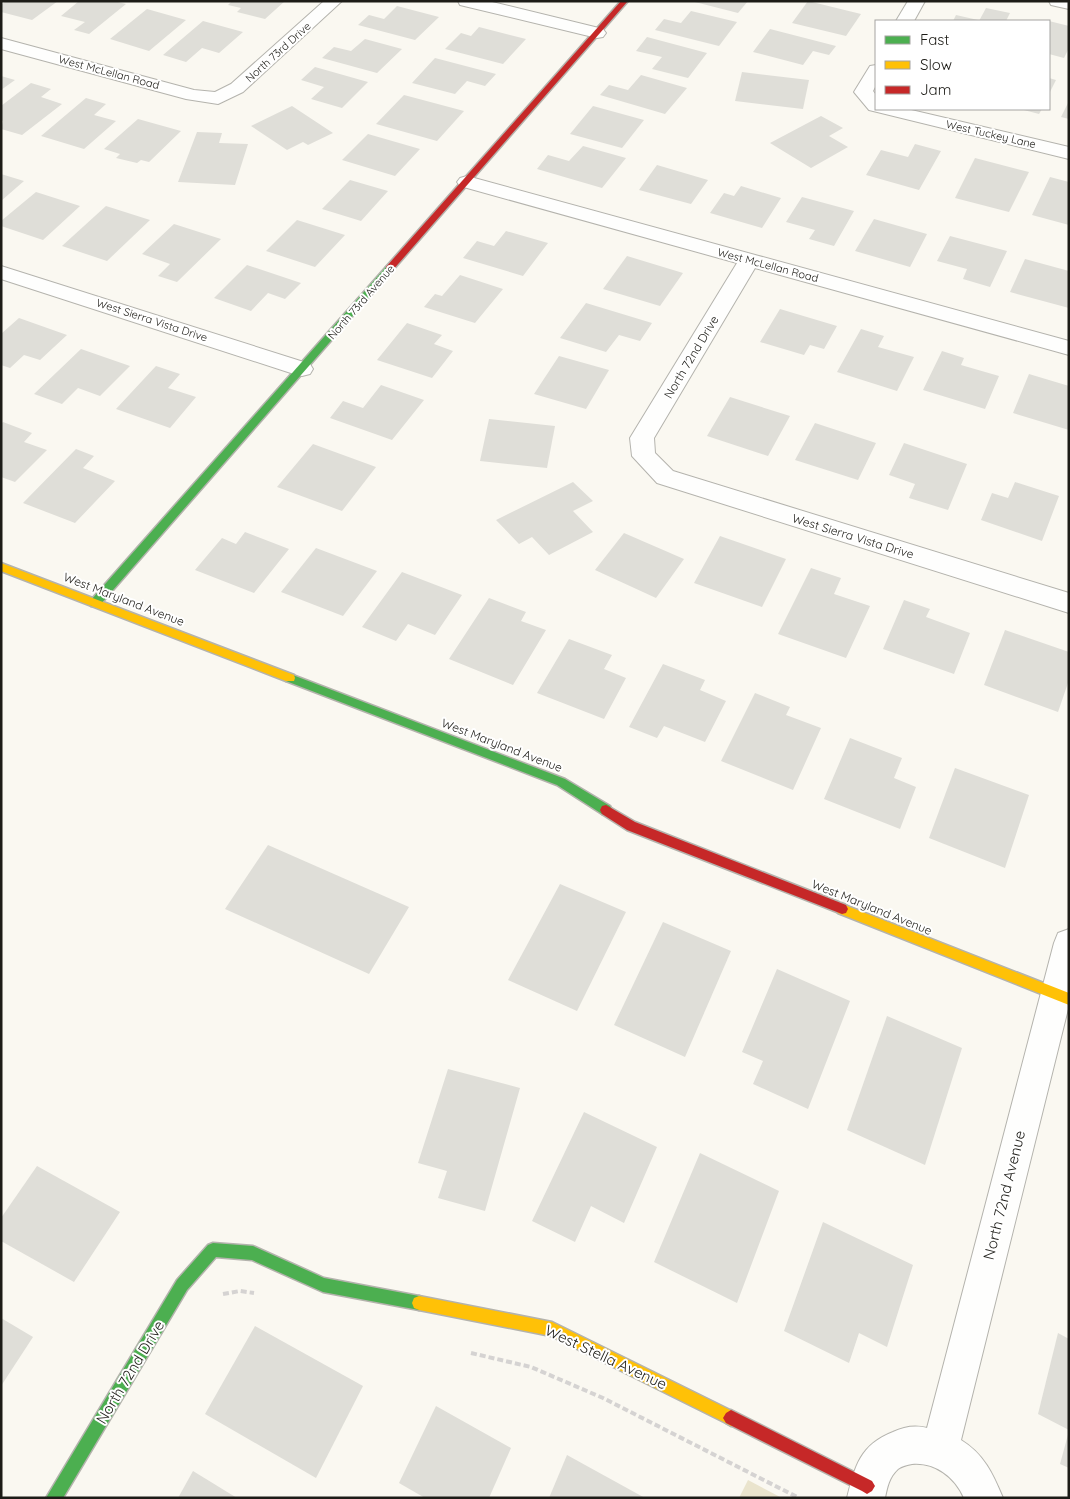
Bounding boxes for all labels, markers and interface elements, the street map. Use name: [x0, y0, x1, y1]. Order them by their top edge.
street label: North 73rd Drive: [242, 19, 314, 85]
legend: [875, 20, 1050, 110]
text: Fast: [920, 30, 949, 49]
street label: West McLellan Road: [57, 52, 161, 92]
text: Slow: [920, 55, 952, 74]
text: Jam: [920, 80, 951, 99]
street label: West Tuckey Lane: [945, 117, 1037, 151]
street label: West McLellan Road: [716, 245, 820, 285]
street label: North 73rd Avenue: [325, 262, 397, 342]
street label: West Sierra Vista Drive: [95, 295, 209, 345]
street label: North 72nd Drive: [660, 313, 722, 401]
street label: West Sierra Vista Drive: [790, 510, 916, 562]
street label: West Maryland Avenue: [61, 569, 187, 629]
street label: West Maryland Avenue: [439, 715, 565, 775]
street label: West Maryland Avenue: [810, 876, 935, 938]
street label: North 72nd Avenue: [979, 1128, 1029, 1262]
street label: North 72nd Drive: [92, 1317, 168, 1427]
street label: West Stella Avenue: [542, 1320, 670, 1394]

